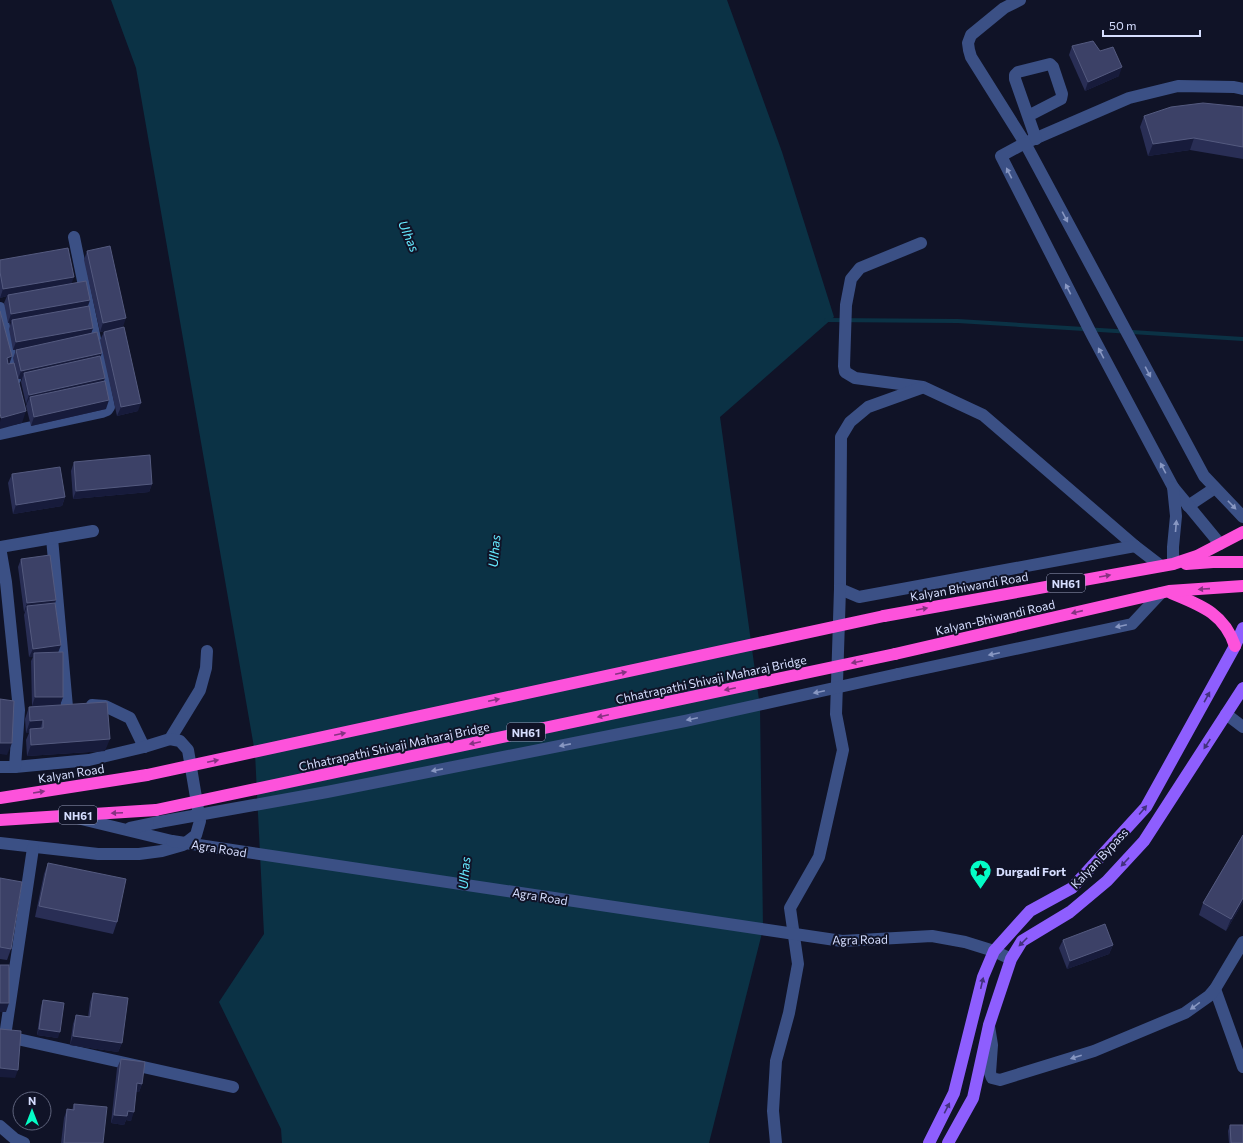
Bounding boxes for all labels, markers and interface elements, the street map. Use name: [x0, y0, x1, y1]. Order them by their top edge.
scale bar: [1103, 12, 1200, 38]
text: 50 m: [1109, 18, 1137, 32]
one-way arrow: [1006, 167, 1013, 178]
one-way arrow: [1061, 211, 1068, 222]
water label: Ulhas: [395, 218, 423, 254]
one-way arrow: [1065, 283, 1071, 295]
one-way arrow: [1098, 348, 1105, 359]
one-way arrow: [1145, 366, 1151, 378]
one-way arrow: [1160, 462, 1166, 474]
one-way arrow: [1227, 500, 1236, 510]
one-way arrow: [1172, 520, 1179, 532]
water label: Ulhas: [485, 534, 503, 568]
street label: Kalyan Bhiwandi Road: [909, 569, 1029, 603]
one-way arrow: [1099, 573, 1111, 579]
road number: NH61: [1047, 574, 1085, 592]
one-way arrow: [1198, 585, 1210, 592]
street label: Kalyan-Bhiwandi Road: [934, 596, 1056, 638]
one-way arrow: [916, 606, 928, 612]
one-way arrow: [1070, 610, 1083, 616]
one-way arrow: [1115, 623, 1127, 629]
one-way arrow: [988, 651, 1000, 657]
street label: Chhatrapathi Shivaji Maharaj Bridge: [614, 652, 808, 706]
one-way arrow: [851, 660, 863, 666]
one-way arrow: [615, 669, 628, 675]
one-way arrow: [724, 686, 736, 692]
one-way arrow: [813, 689, 825, 695]
one-way arrow: [1203, 691, 1210, 703]
one-way arrow: [488, 697, 500, 703]
one-way arrow: [596, 713, 609, 719]
one-way arrow: [686, 717, 698, 723]
street label: Chhatrapathi Shivaji Maharaj Bridge: [297, 719, 491, 773]
road number: NH61: [507, 723, 545, 741]
one-way arrow: [334, 730, 346, 736]
one-way arrow: [1203, 738, 1210, 750]
one-way arrow: [469, 740, 482, 746]
one-way arrow: [559, 742, 571, 748]
one-way arrow: [207, 757, 219, 763]
street label: Kalyan Road: [37, 761, 105, 785]
one-way arrow: [431, 768, 443, 774]
one-way arrow: [32, 789, 45, 795]
one-way arrow: [1138, 805, 1147, 815]
road number: NH61: [59, 806, 97, 824]
one-way arrow: [111, 809, 123, 816]
street label: Kalyan Bypass: [1068, 825, 1130, 891]
street label: Agra Road: [190, 837, 248, 859]
water label: Ulhas: [455, 856, 473, 890]
one-way arrow: [1120, 857, 1129, 867]
place icon: Durgadi Fort: [968, 858, 994, 891]
place label: Durgadi Fort: [996, 864, 1066, 878]
street label: Agra Road: [511, 885, 569, 907]
street label: Agra Road: [832, 932, 888, 946]
one-way arrow: [1019, 937, 1028, 947]
one-way arrow: [979, 977, 985, 990]
one-way arrow: [1189, 1002, 1200, 1010]
one-way arrow: [1069, 1054, 1081, 1060]
north arrow: [12, 1091, 52, 1131]
text: N: [28, 1094, 36, 1107]
one-way arrow: [943, 1102, 950, 1114]

